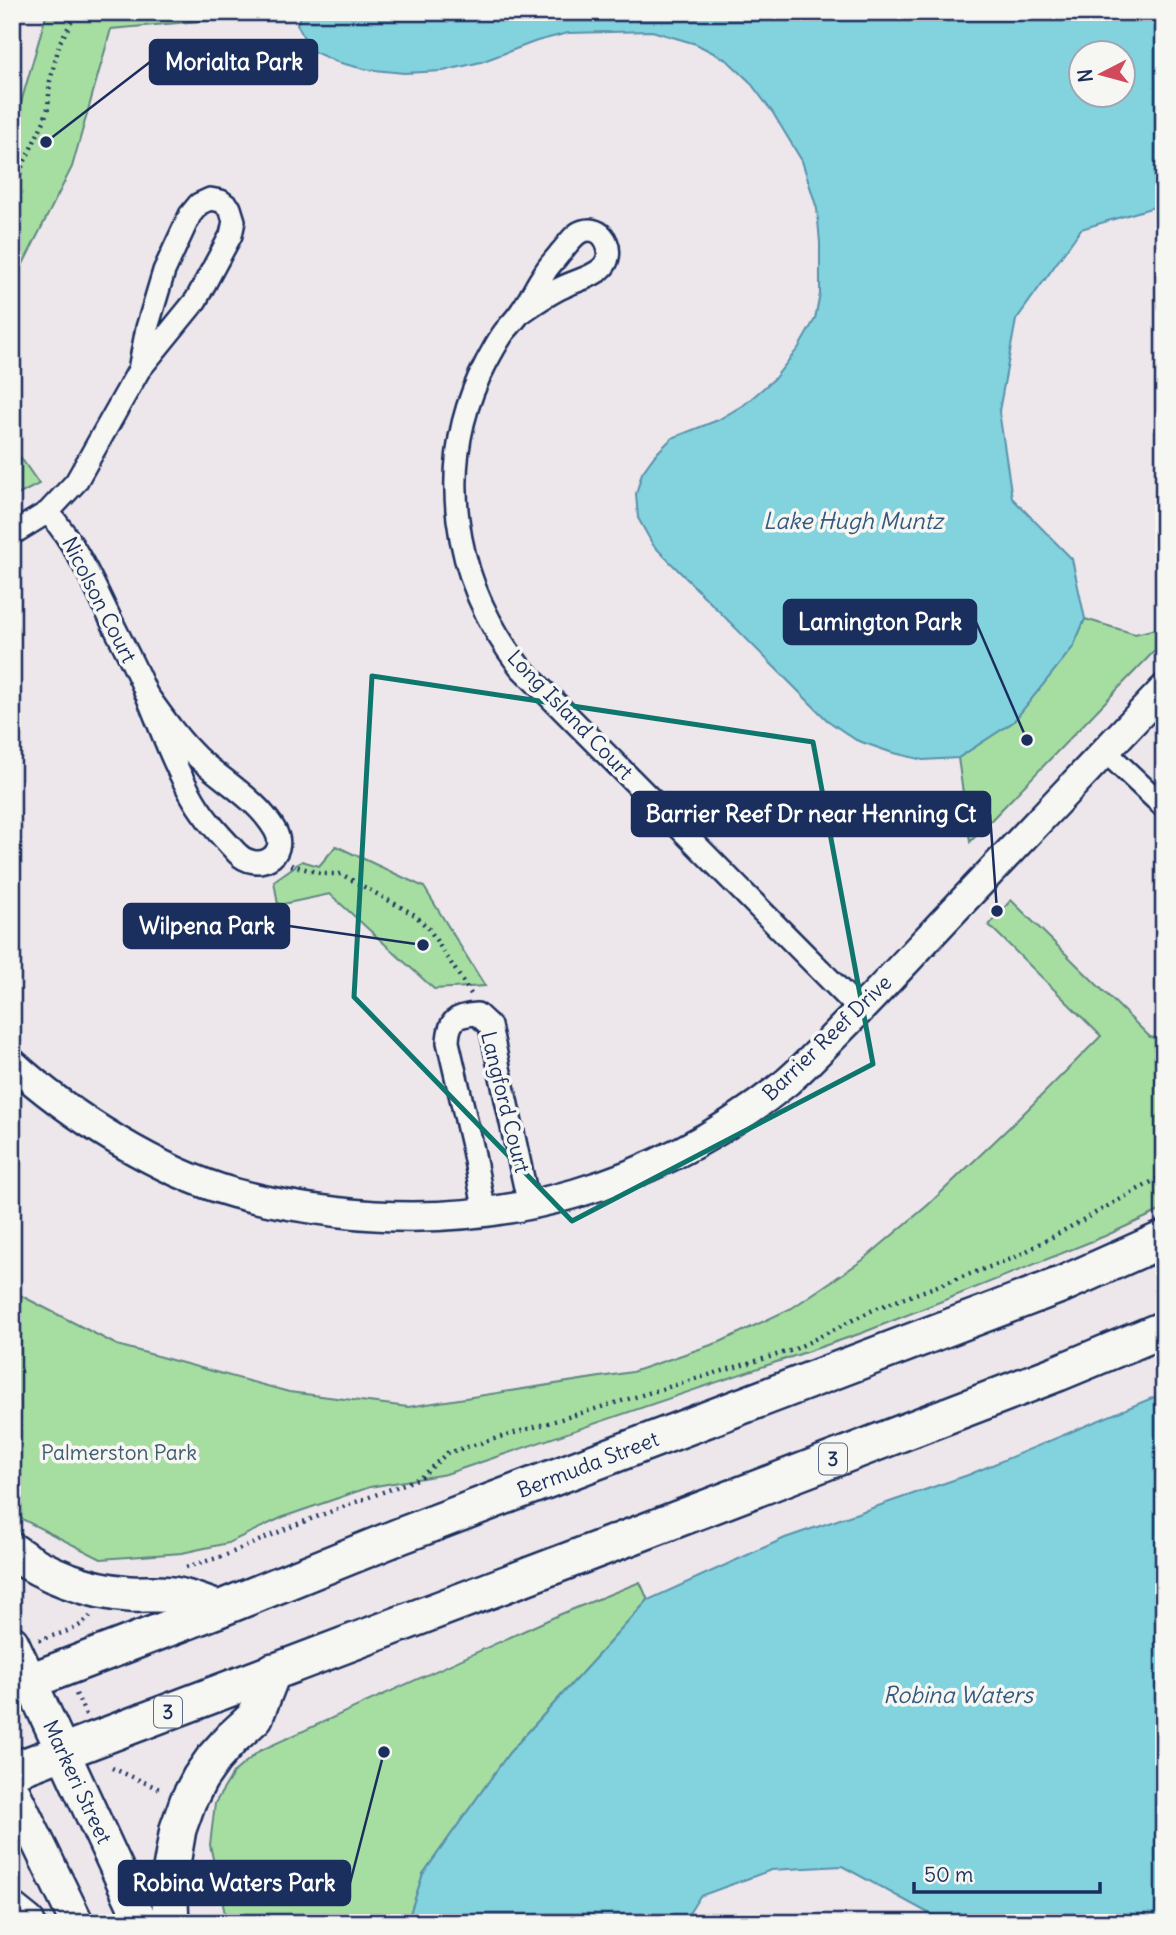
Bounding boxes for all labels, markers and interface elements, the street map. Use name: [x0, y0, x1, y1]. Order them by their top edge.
north arrow: [1068, 38, 1138, 108]
callout: Morialta Park: [150, 40, 317, 84]
text: Morialta Park: [165, 47, 303, 76]
text: N: [1072, 68, 1098, 84]
water label: Lake Hugh Muntz: [763, 506, 945, 535]
street label: Nicolson Court: [56, 532, 143, 667]
callout: Lamington Park: [784, 600, 976, 644]
text: Lamington Park: [798, 607, 962, 636]
street label: Long Island Court: [502, 644, 639, 785]
callout: Barrier Reef Dr near Henning Ct: [632, 792, 990, 836]
text: Barrier Reef Dr near Henning Ct: [646, 799, 977, 828]
callout: Wilpena Park: [124, 904, 289, 948]
text: Wilpena Park: [139, 911, 275, 940]
street label: Barrier Reef Drive: [756, 969, 897, 1106]
street label: Langford Court: [475, 1028, 536, 1175]
street label: Bermuda Street: [513, 1425, 662, 1504]
park label: Palmerston Park: [41, 1439, 197, 1466]
road number: 3: [819, 1443, 847, 1474]
water label: Robina Waters: [883, 1680, 1035, 1709]
road number: 3: [154, 1696, 182, 1728]
street label: Markeri Street: [37, 1716, 118, 1848]
scale bar: [914, 1851, 1099, 1895]
callout: Robina Waters Park: [119, 1861, 350, 1905]
text: 50 m: [924, 1861, 973, 1888]
text: Robina Waters Park: [132, 1868, 336, 1897]

